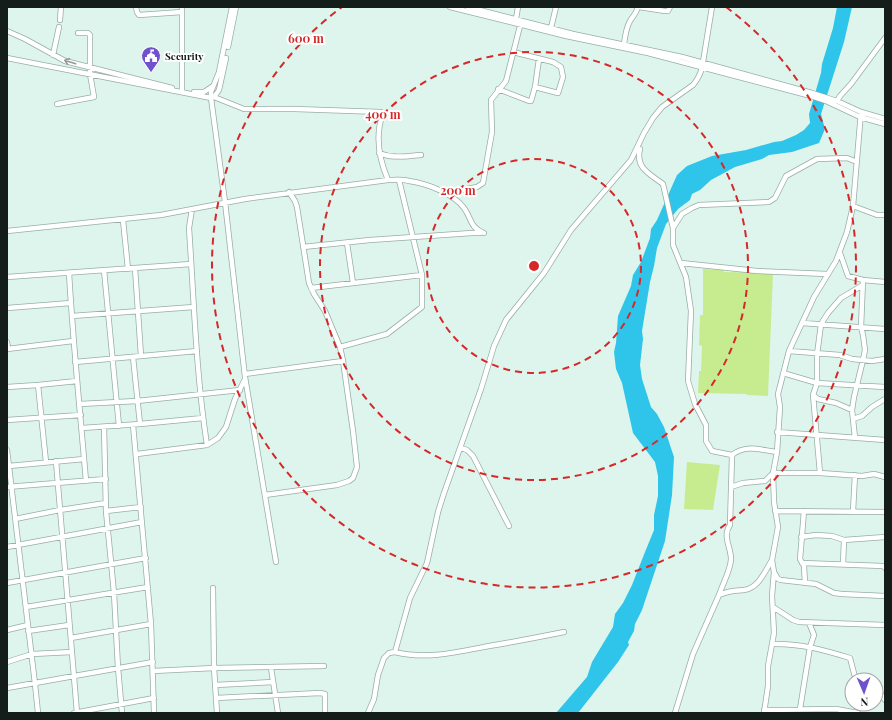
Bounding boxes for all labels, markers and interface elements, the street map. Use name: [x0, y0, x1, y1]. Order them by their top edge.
text: 600 m: [288, 30, 324, 46]
public building icon: Security: [140, 45, 162, 73]
place label: Security: [165, 49, 204, 63]
one-way arrow: [65, 58, 77, 66]
text: 400 m: [365, 106, 401, 122]
text: 200 m: [440, 182, 476, 198]
centre of rings: [527, 259, 541, 273]
north arrow: [844, 672, 884, 712]
text: N: [860, 695, 869, 710]

